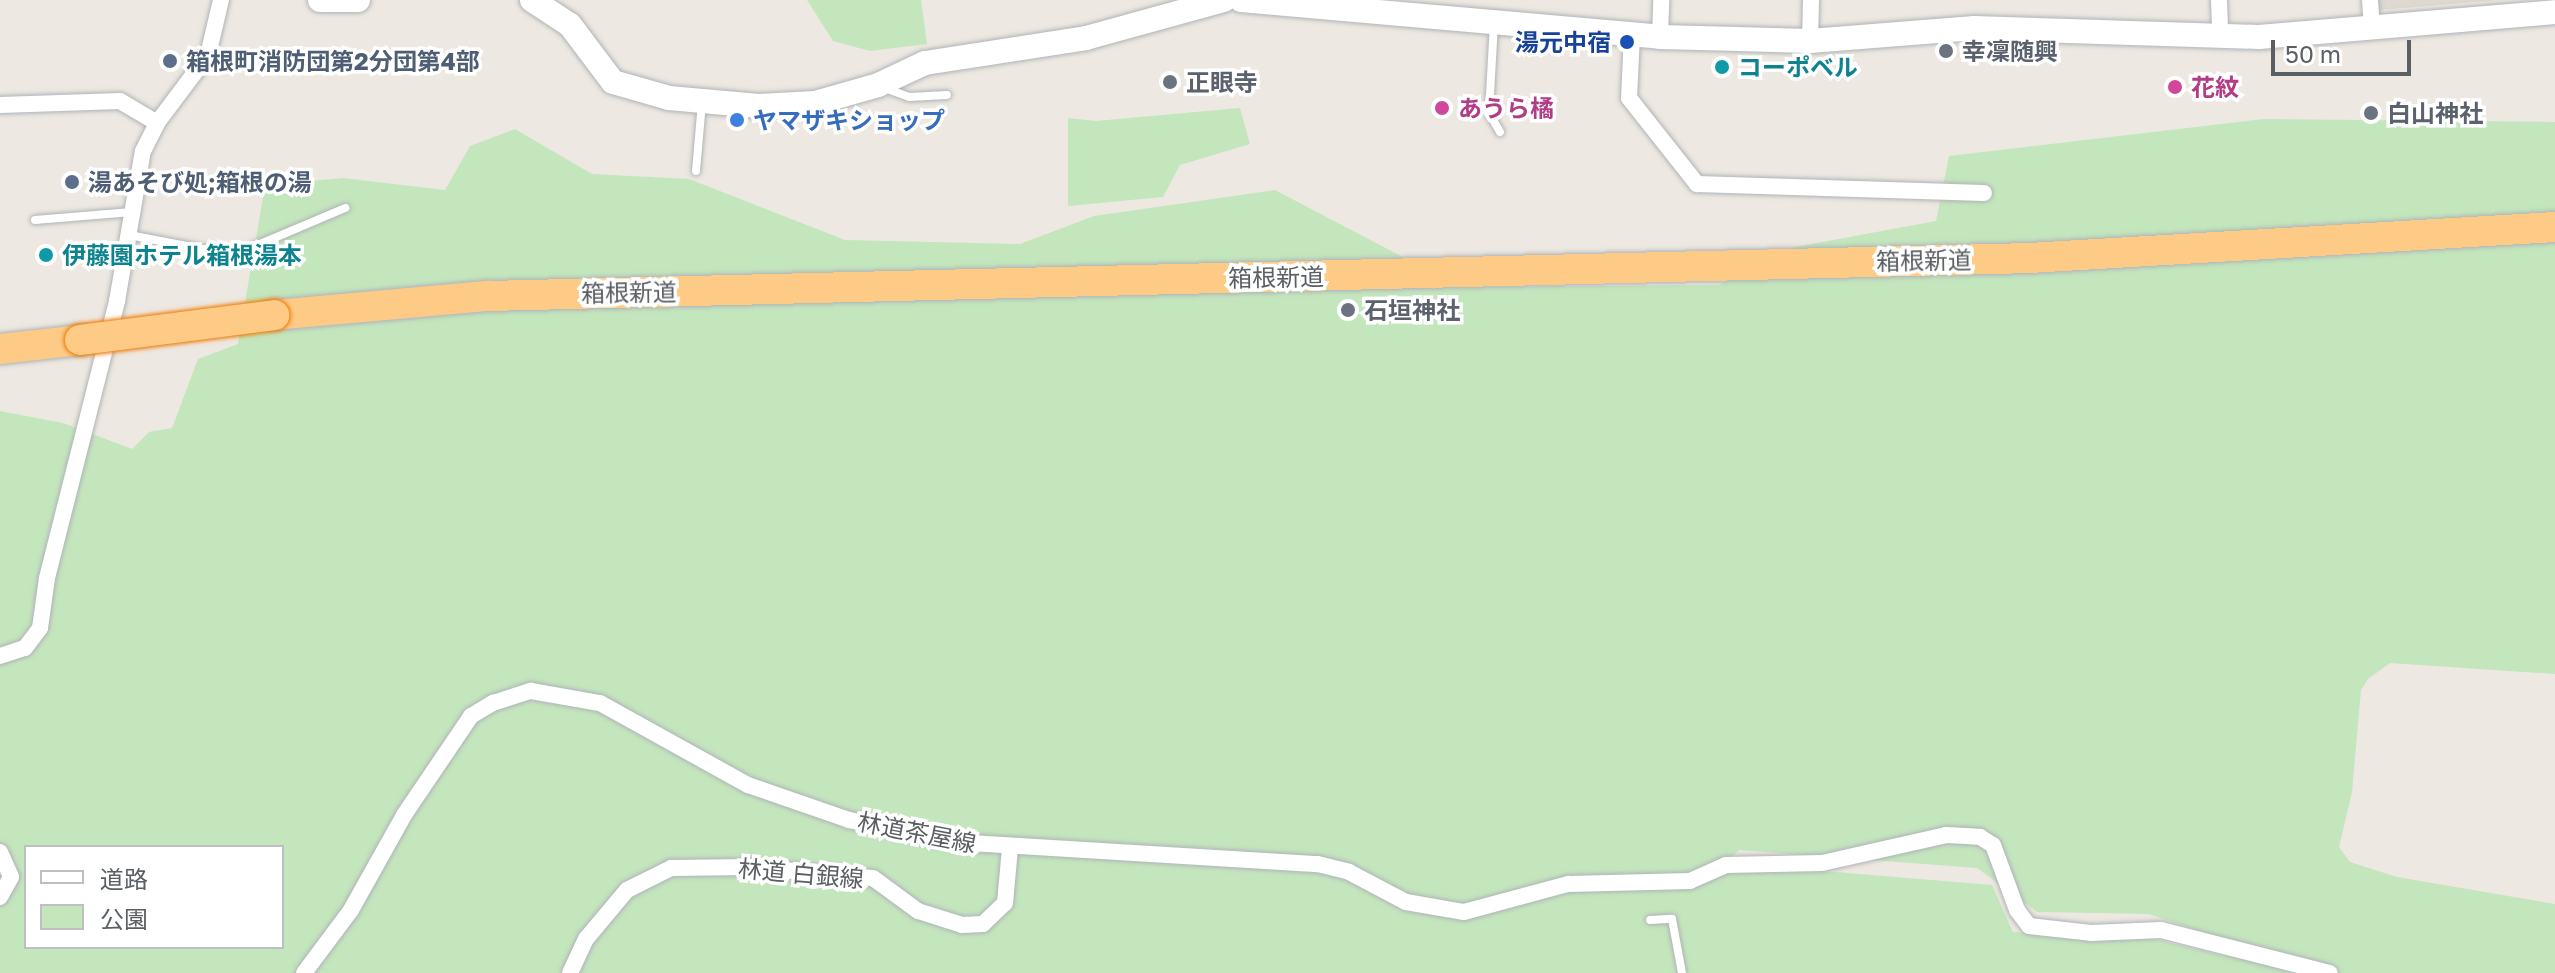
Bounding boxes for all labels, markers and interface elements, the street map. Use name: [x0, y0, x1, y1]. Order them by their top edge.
scale bar: [2275, 24, 2415, 74]
place label: 湯元中宿: [1515, 28, 1611, 56]
marker: 湯元中宿: [1618, 33, 1636, 51]
place label: 幸凜随興: [1962, 37, 2058, 65]
text: 50 m: [2285, 39, 2341, 68]
marker: 幸凜随興: [1937, 42, 1955, 60]
place label: 箱根町消防団第2分団第4部: [186, 47, 480, 75]
marker: 箱根町消防団第2分団第4部: [161, 52, 179, 70]
place label: コーポベル: [1738, 53, 1858, 81]
marker: コーポベル: [1713, 58, 1731, 76]
place label: 正眼寺: [1186, 68, 1258, 96]
marker: 正眼寺: [1161, 73, 1179, 91]
place label: 花紋: [2191, 73, 2239, 101]
marker: 花紋: [2166, 78, 2184, 96]
place label: あうら橘: [1458, 94, 1554, 122]
marker: あうら橘: [1433, 99, 1451, 117]
place label: 白山神社: [2387, 99, 2483, 127]
marker: 白山神社: [2362, 104, 2380, 122]
place label: ヤマザキショップ: [753, 106, 945, 134]
marker: ヤマザキショップ: [728, 111, 746, 129]
place label: 湯あそび処;箱根の湯: [88, 168, 312, 196]
marker: 湯あそび処;箱根の湯: [63, 173, 81, 191]
place label: 伊藤園ホテル箱根湯本: [62, 241, 302, 269]
street label: 箱根新道: [1876, 245, 1972, 275]
marker: 伊藤園ホテル箱根湯本: [37, 246, 55, 264]
street label: 箱根新道: [1228, 262, 1324, 292]
street label: 箱根新道: [581, 277, 677, 307]
place label: 石垣神社: [1364, 296, 1460, 324]
marker: 石垣神社: [1339, 301, 1357, 319]
street label: 林道茶屋線: [855, 806, 979, 858]
legend: [24, 845, 284, 949]
street label: 林道 白銀線: [737, 853, 865, 893]
text: 道路: [100, 864, 148, 893]
text: 公園: [100, 904, 148, 933]

